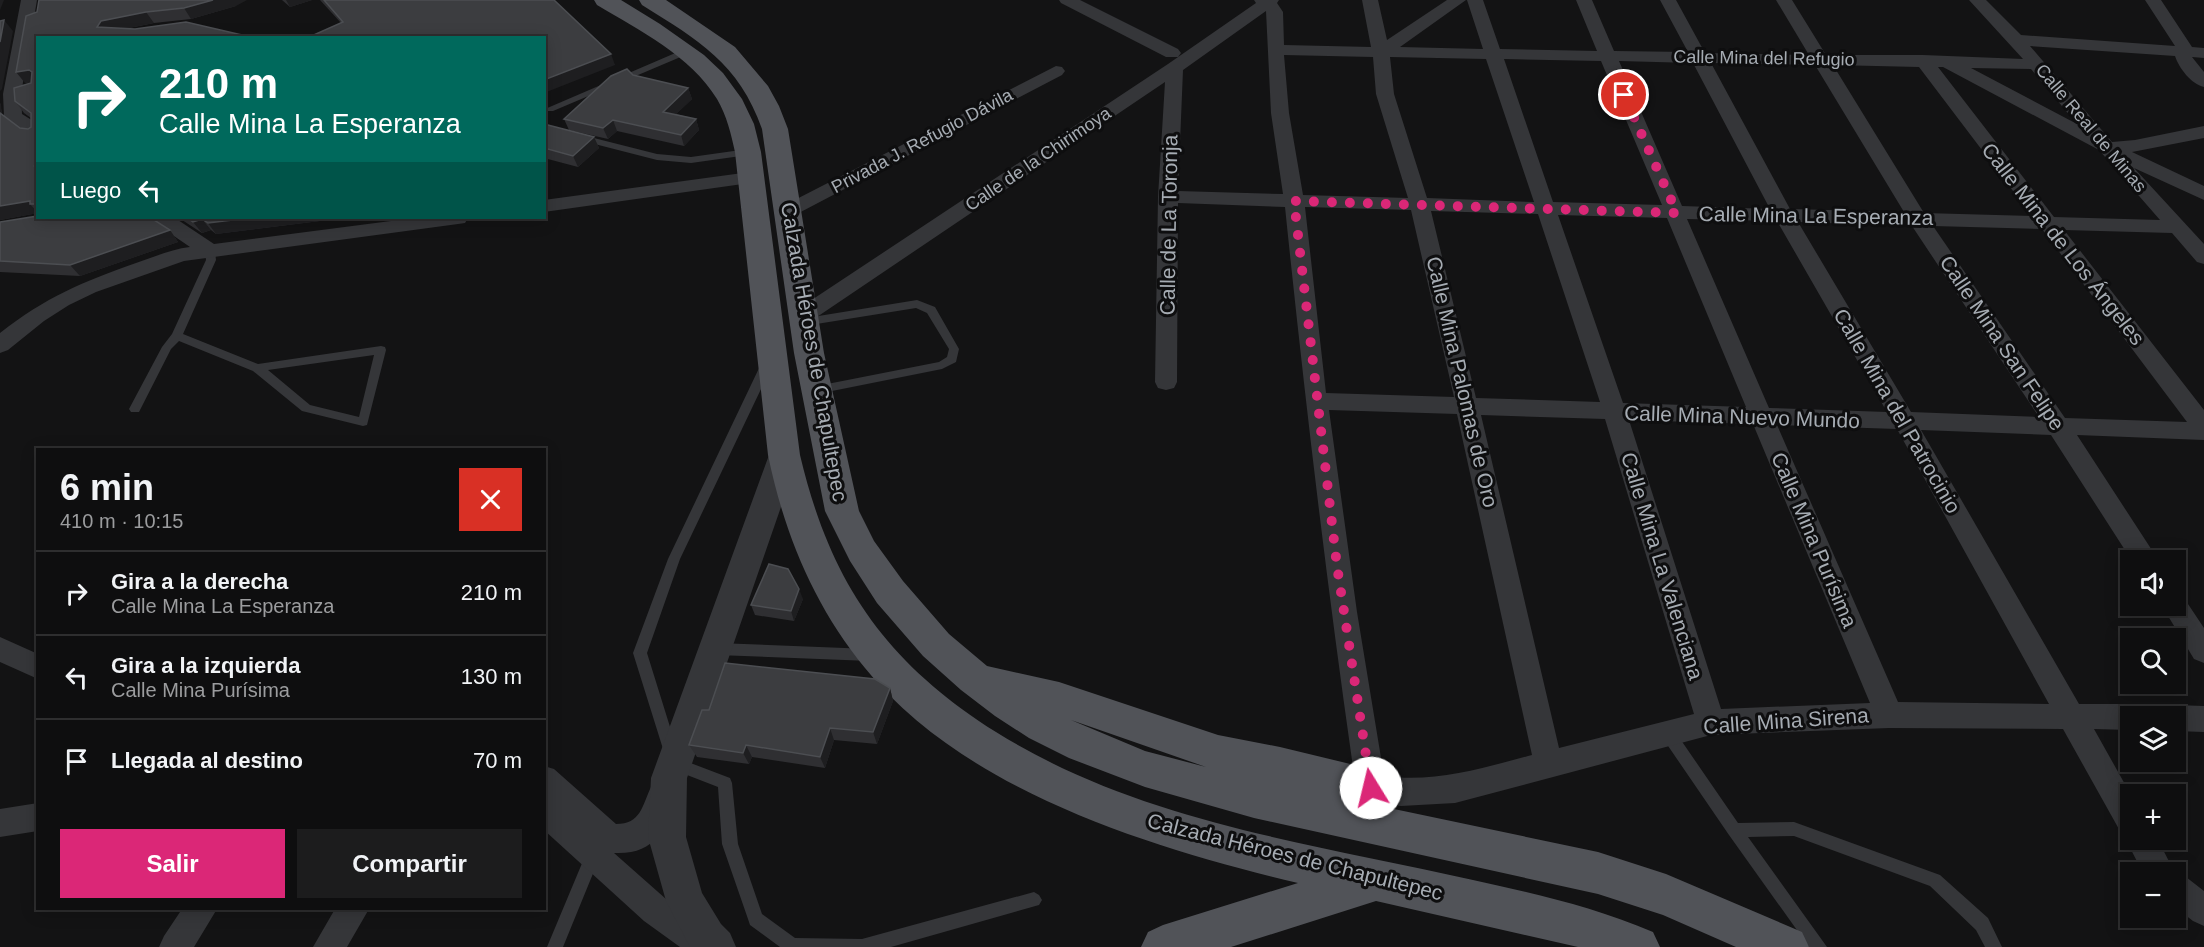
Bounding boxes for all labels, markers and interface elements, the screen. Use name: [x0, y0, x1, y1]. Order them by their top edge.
street label: Calle Mina del Refugio: [1673, 46, 1855, 70]
icon: right: [60, 60, 138, 138]
text: 210 m: [159, 60, 278, 107]
street label: Calle Real de Minas: [2032, 60, 2150, 196]
pin: [1598, 69, 1649, 120]
icon: arrive: [1607, 78, 1640, 111]
street label: Privada J. Refugio Dávila: [828, 84, 1017, 197]
street label: Calle de la Chirimoya: [961, 102, 1115, 215]
text: Calle Mina La Esperanza: [159, 109, 461, 139]
street label: Calle de La Toronja: [1155, 134, 1182, 315]
street label: Calle Mina de Los Ángeles: [1977, 138, 2149, 349]
icon: left: [133, 174, 166, 207]
text: Luego: [60, 178, 121, 203]
street label: Calzada Héroes de Chapultepec: [777, 200, 852, 503]
street label: Calle Mina La Esperanza: [1699, 202, 1934, 229]
street label: Calle Mina San Felipe: [1935, 251, 2069, 434]
street label: Calle Mina Palomas de Oro: [1422, 254, 1503, 510]
street label: Calle Mina del Patrocinio: [1829, 304, 1965, 517]
street label: Calle Mina Nuevo Mundo: [1624, 401, 1860, 432]
street label: Calle Mina La Valenciana: [1617, 449, 1708, 683]
street label: Calle Mina Purísima: [1767, 449, 1862, 631]
text: 6 min: [60, 467, 154, 508]
button: close: [459, 468, 522, 531]
text: 410 m · 10:15: [60, 510, 183, 532]
map controls: [2120, 550, 2186, 928]
button: sound: [2120, 550, 2186, 616]
text: Gira a la derecha: [111, 569, 288, 594]
icon: right: [60, 577, 93, 610]
text: 210 m: [461, 580, 522, 605]
text: Calle Mina La Esperanza: [111, 595, 334, 617]
button: search: [2120, 628, 2186, 694]
text: Gira a la izquierda: [111, 653, 301, 678]
icon: left: [60, 661, 93, 694]
text: 130 m: [461, 664, 522, 689]
text: Calle Mina Purísima: [111, 679, 290, 701]
street label: Calle Mina Sirena: [1702, 703, 1870, 738]
button: layers: [2120, 706, 2186, 772]
icon: arrive: [60, 745, 93, 778]
text: Llegada al destino: [111, 748, 303, 773]
text: 70 m: [473, 748, 522, 773]
position arrow: [1339, 756, 1403, 820]
button: +: [2120, 784, 2186, 850]
street label: Calzada Héroes de Chapultepec: [1145, 809, 1445, 904]
button: Salir: [60, 829, 285, 898]
button: Compartir: [297, 829, 522, 898]
button: −: [2120, 862, 2186, 928]

